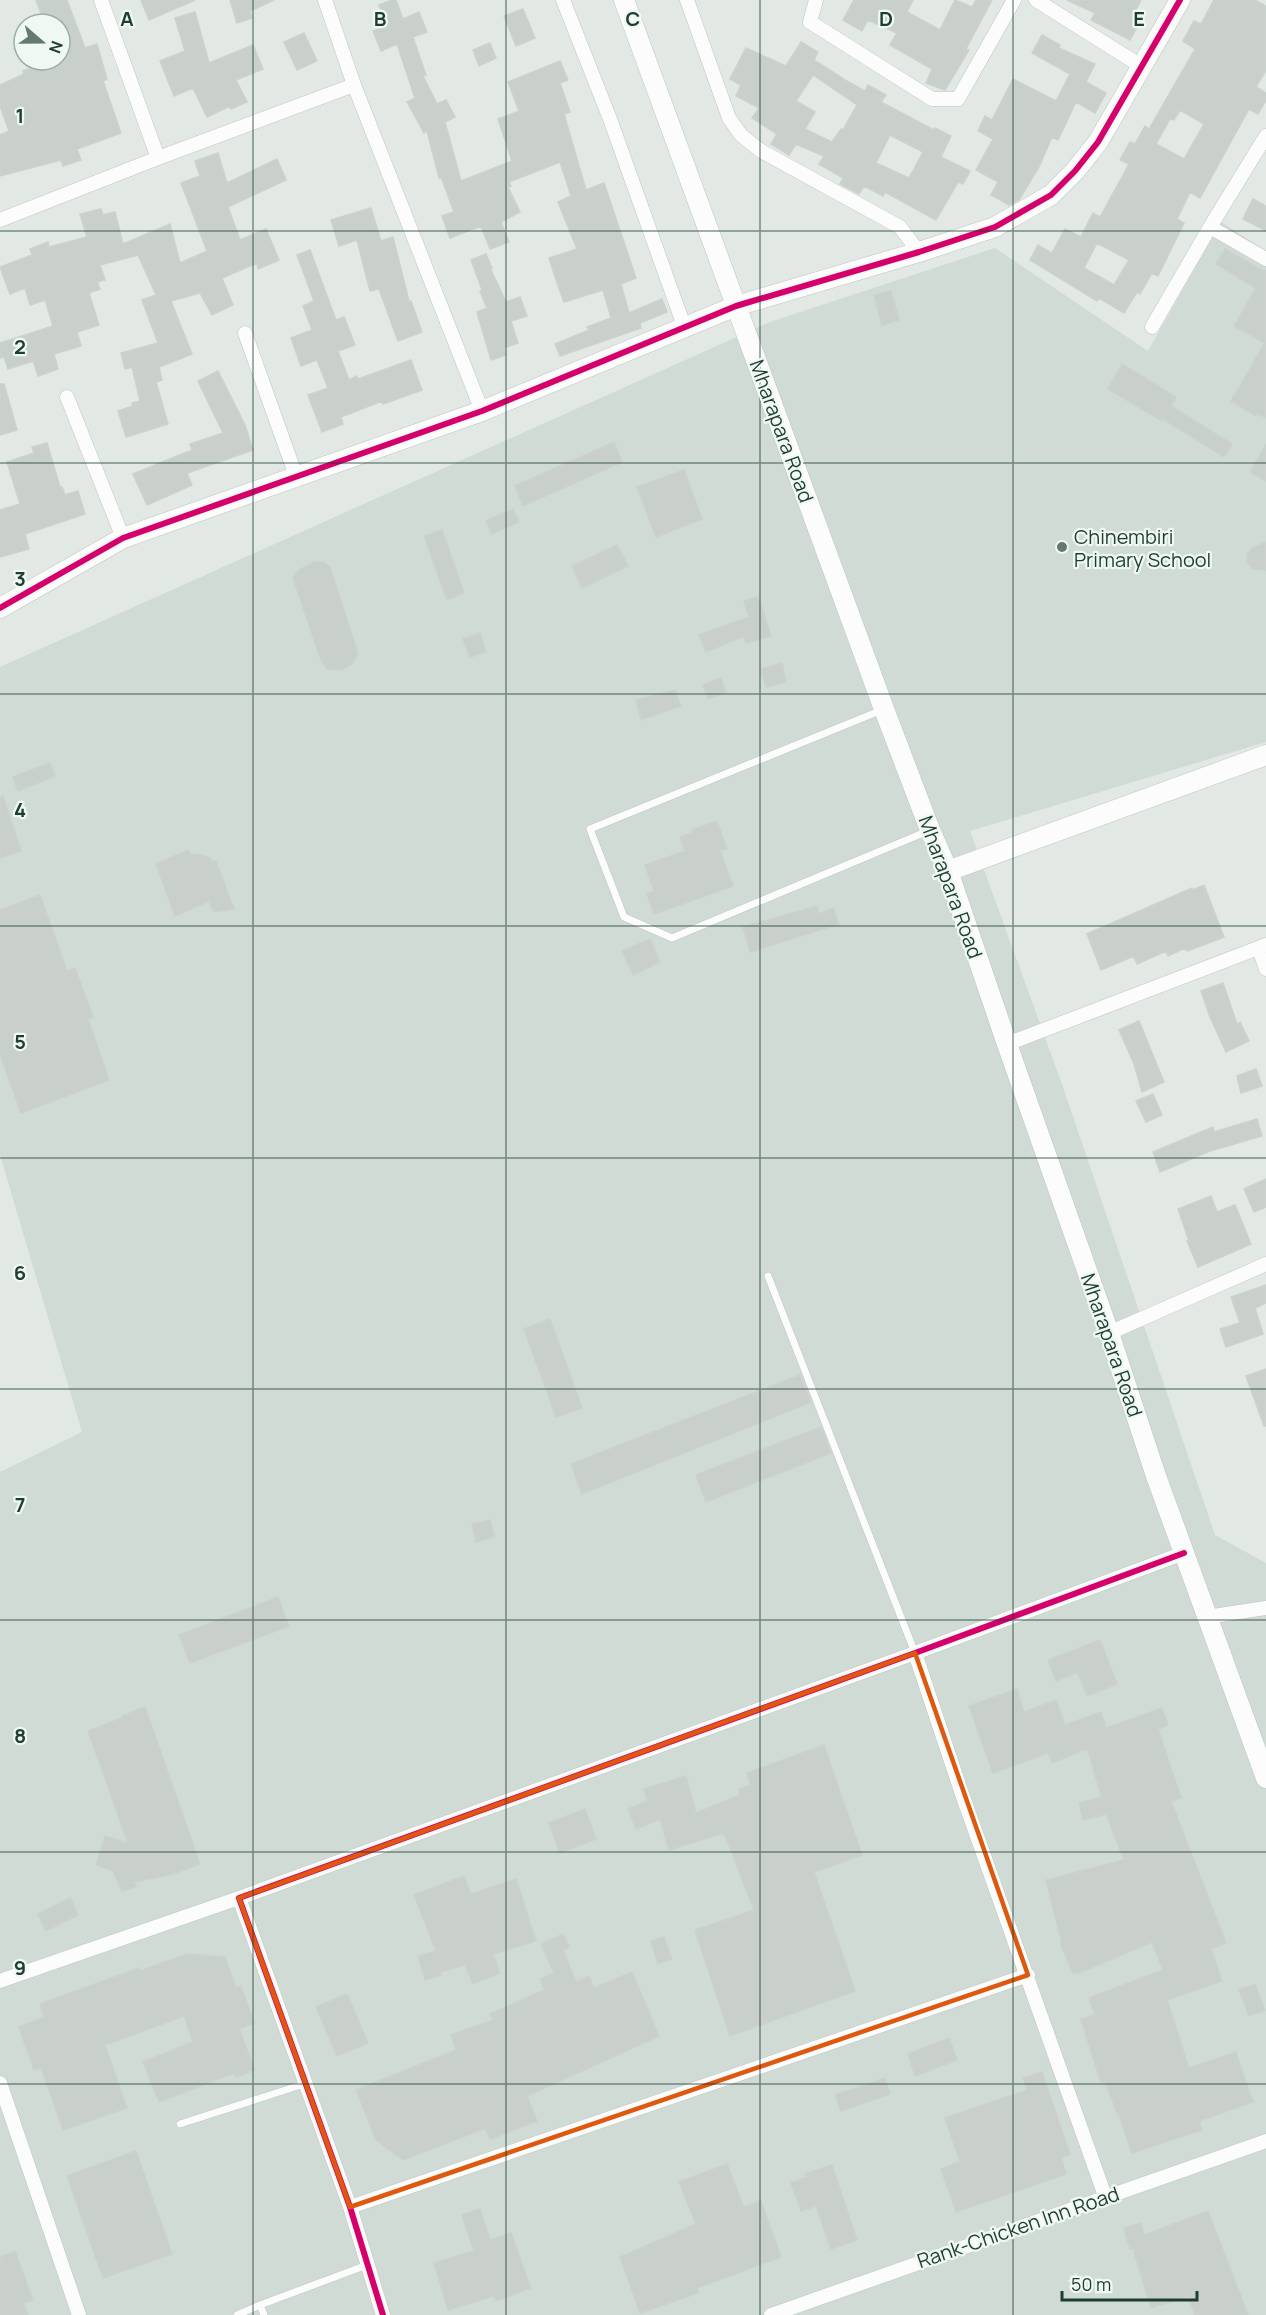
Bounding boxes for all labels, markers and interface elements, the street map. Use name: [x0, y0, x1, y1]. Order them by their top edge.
text: A: [120, 5, 134, 32]
text: B: [374, 5, 387, 32]
text: C: [626, 5, 640, 32]
text: D: [879, 5, 893, 32]
text: E: [1133, 5, 1145, 32]
north arrow: [12, 12, 72, 72]
text: N: [44, 38, 68, 56]
text: 1: [16, 102, 24, 129]
text: 2: [14, 333, 26, 360]
street label: Mharapara Road: [744, 356, 820, 506]
place label: Chinembiri Primary School: [1074, 523, 1211, 573]
marker: Chinembiri Primary School: [1055, 540, 1069, 554]
text: 3: [14, 565, 26, 592]
text: 4: [14, 796, 26, 823]
street label: Mharapara Road: [913, 812, 989, 962]
text: 5: [14, 1028, 26, 1055]
text: 6: [14, 1259, 26, 1286]
street label: Mharapara Road: [1075, 1270, 1149, 1420]
text: 7: [15, 1491, 25, 1518]
text: 8: [14, 1722, 26, 1749]
text: 9: [14, 1954, 26, 1981]
street label: Rank-Chicken Inn Road: [913, 2180, 1123, 2274]
scale bar: [1062, 2264, 1197, 2302]
text: 50 m: [1071, 2272, 1111, 2296]

